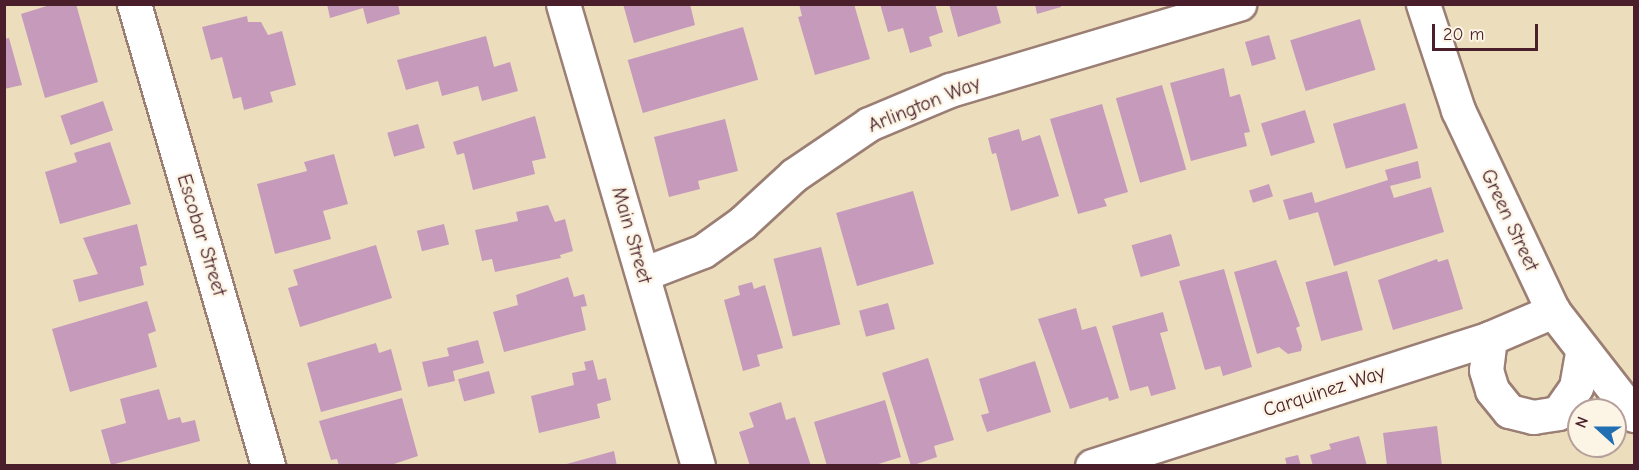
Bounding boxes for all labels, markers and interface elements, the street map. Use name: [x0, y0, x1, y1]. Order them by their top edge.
scale bar: [1435, 12, 1542, 50]
text: 20 m: [1443, 24, 1484, 45]
street label: Arlington Way: [864, 71, 984, 137]
street label: Green Street: [1476, 165, 1544, 275]
street label: Escobar Street: [172, 171, 232, 299]
street label: Main Street: [607, 184, 657, 286]
street label: Carquinez Way: [1260, 360, 1388, 422]
north arrow: [1567, 398, 1627, 458]
text: N: [1572, 414, 1592, 430]

